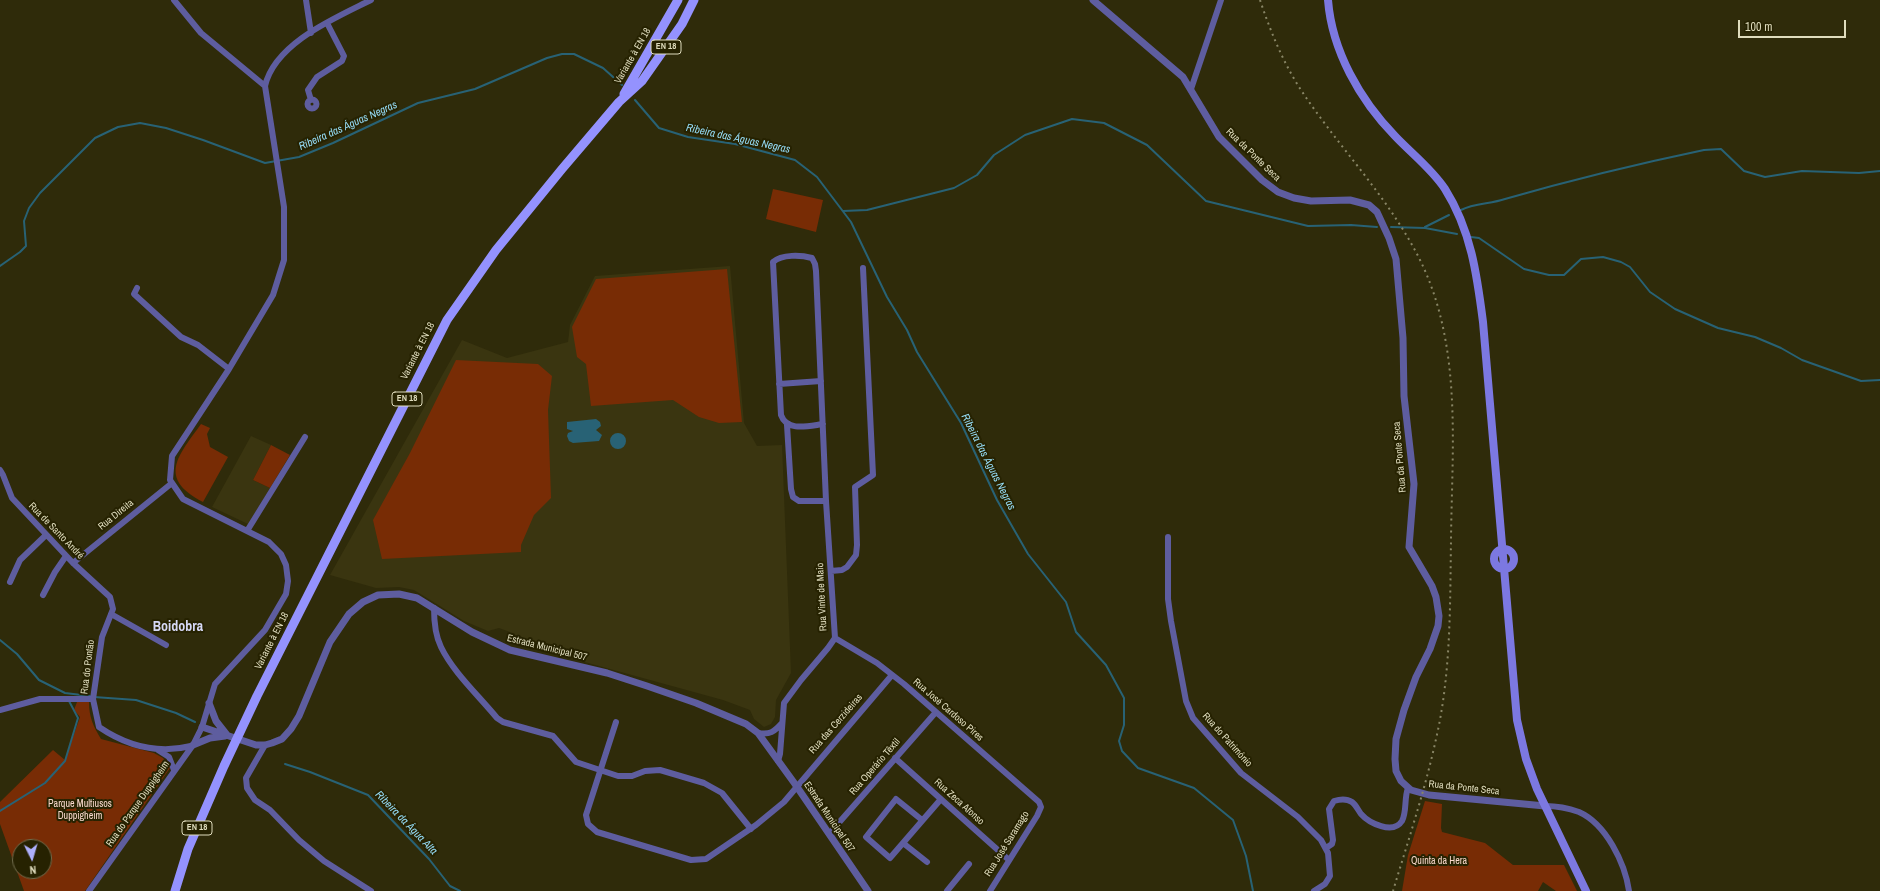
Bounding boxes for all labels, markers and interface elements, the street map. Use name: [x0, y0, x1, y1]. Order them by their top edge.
scale bar: [1740, 12, 1848, 38]
text: 100 m: [1745, 19, 1772, 35]
street label: Variante à EN 18: [612, 26, 654, 86]
road number: EN 18: [651, 40, 681, 54]
water label: Ribeira das Águas Negras: [297, 98, 399, 154]
water label: Ribeira das Águas Negras: [685, 121, 791, 157]
street label: Rua da Ponte Seca: [1223, 126, 1283, 184]
street label: Variante à EN 18: [399, 321, 437, 381]
road number: EN 18: [392, 392, 422, 406]
water label: Ribeira das Águas Negras: [958, 412, 1018, 512]
street label: Rua da Ponte Seca: [1391, 421, 1409, 493]
street label: Rua Direita: [96, 497, 136, 533]
street label: Rua de Santo André: [26, 500, 86, 562]
street label: Rua Vinte de Maio: [814, 563, 830, 631]
street label: Variante à EN 18: [253, 611, 291, 671]
district label: Boidobra: [153, 619, 203, 635]
street label: Estrada Municipal 507: [506, 632, 588, 664]
street label: Rua do Pontão: [79, 639, 97, 695]
street label: Rua José Cardoso Pires: [910, 676, 986, 744]
street label: Rua das Cerzideiras: [807, 692, 865, 756]
street label: Rua do Património: [1200, 710, 1254, 770]
street label: Rua Operário Têxtil: [847, 736, 903, 798]
street label: Rua do Parque Duppigheim: [104, 759, 172, 849]
street label: Rua Zeca Afonso: [931, 776, 987, 828]
street label: Rua da Ponte Seca: [1428, 778, 1500, 798]
street label: Estrada Municipal 507: [801, 780, 857, 854]
water label: Ribeira da Água Alta: [372, 788, 440, 858]
park label: Parque Multiusos Duppigheim: [48, 798, 112, 822]
street label: Rua José Saramago: [982, 809, 1032, 879]
road number: EN 18: [182, 821, 212, 835]
north arrow: [12, 839, 52, 879]
park label: Quinta da Hera: [1411, 855, 1467, 867]
text: N: [29, 863, 37, 877]

